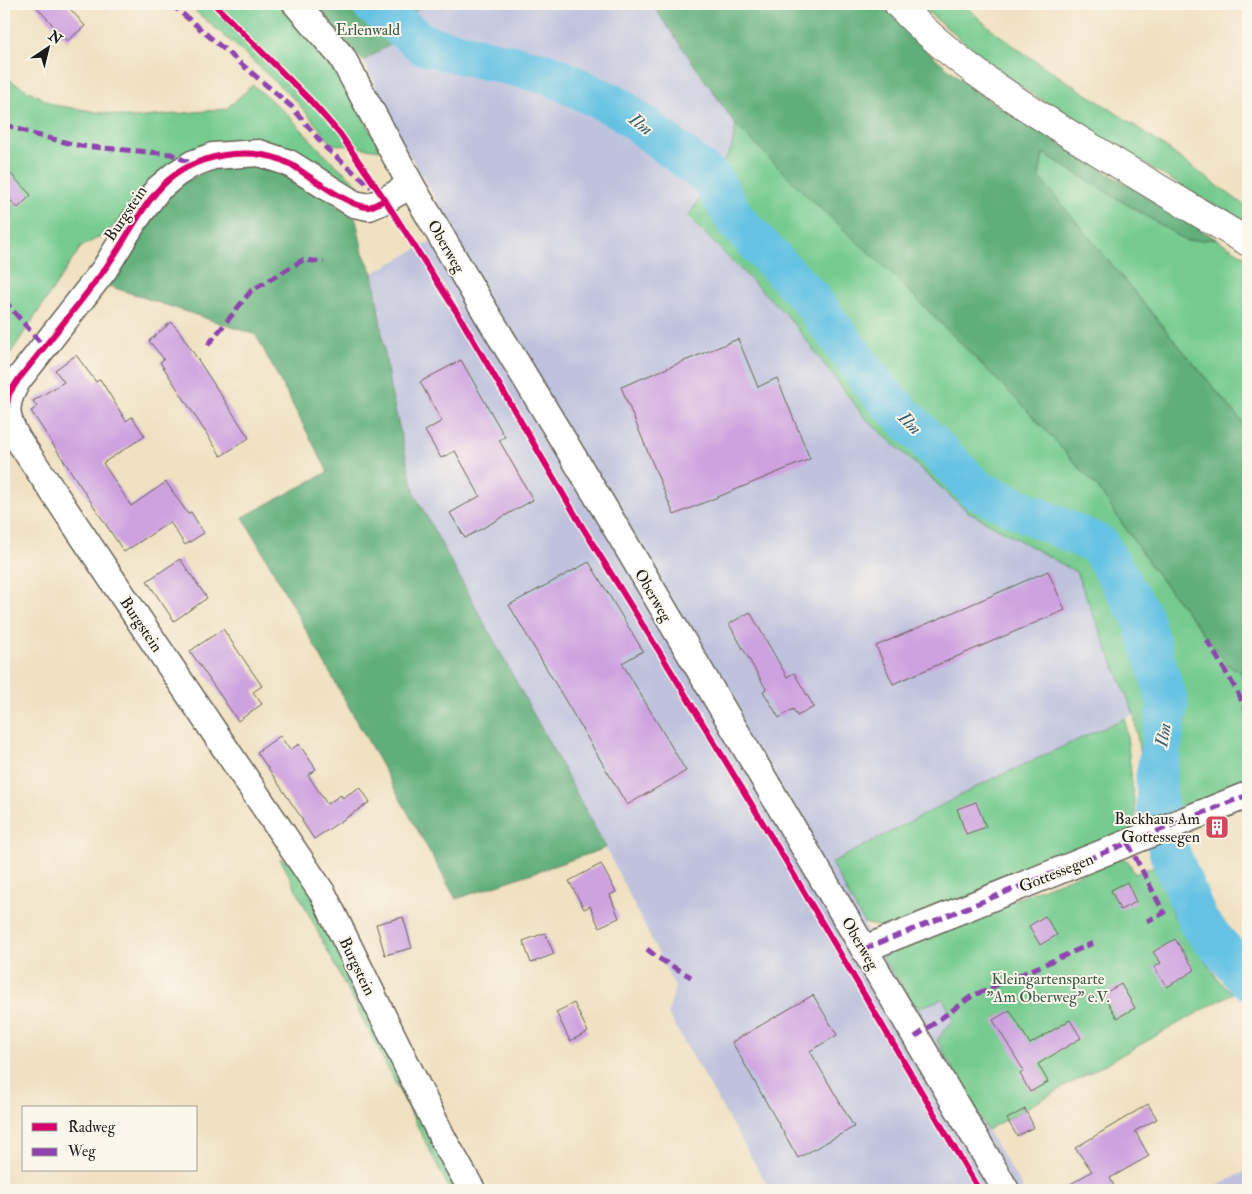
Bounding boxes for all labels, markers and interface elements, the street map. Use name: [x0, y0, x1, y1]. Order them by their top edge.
park label: Erlenwald: [336, 20, 400, 40]
north arrow: [22, 22, 72, 72]
text: N: [44, 27, 66, 49]
water label: Ilm: [623, 107, 657, 141]
street label: Burgstein: [100, 182, 152, 245]
street label: Oberweg: [423, 216, 470, 278]
water label: Ilm: [892, 406, 926, 440]
street label: Oberweg: [630, 565, 677, 627]
street label: Burgstein: [115, 593, 167, 656]
water label: Ilm: [1150, 722, 1177, 750]
place label: Backhaus Am Gottessegen: [1114, 809, 1201, 847]
building icon: Backhaus Am Gottessegen: [1204, 814, 1230, 840]
street label: Gottessegen: [1016, 849, 1097, 897]
street label: Oberweg: [837, 913, 884, 975]
street label: Burgstein: [334, 934, 380, 999]
park label: Kleingartensparte "Am Oberweg" e.V.: [986, 969, 1110, 1007]
legend: [22, 1106, 198, 1172]
text: Radweg: [68, 1118, 116, 1137]
text: Weg: [67, 1142, 96, 1161]

